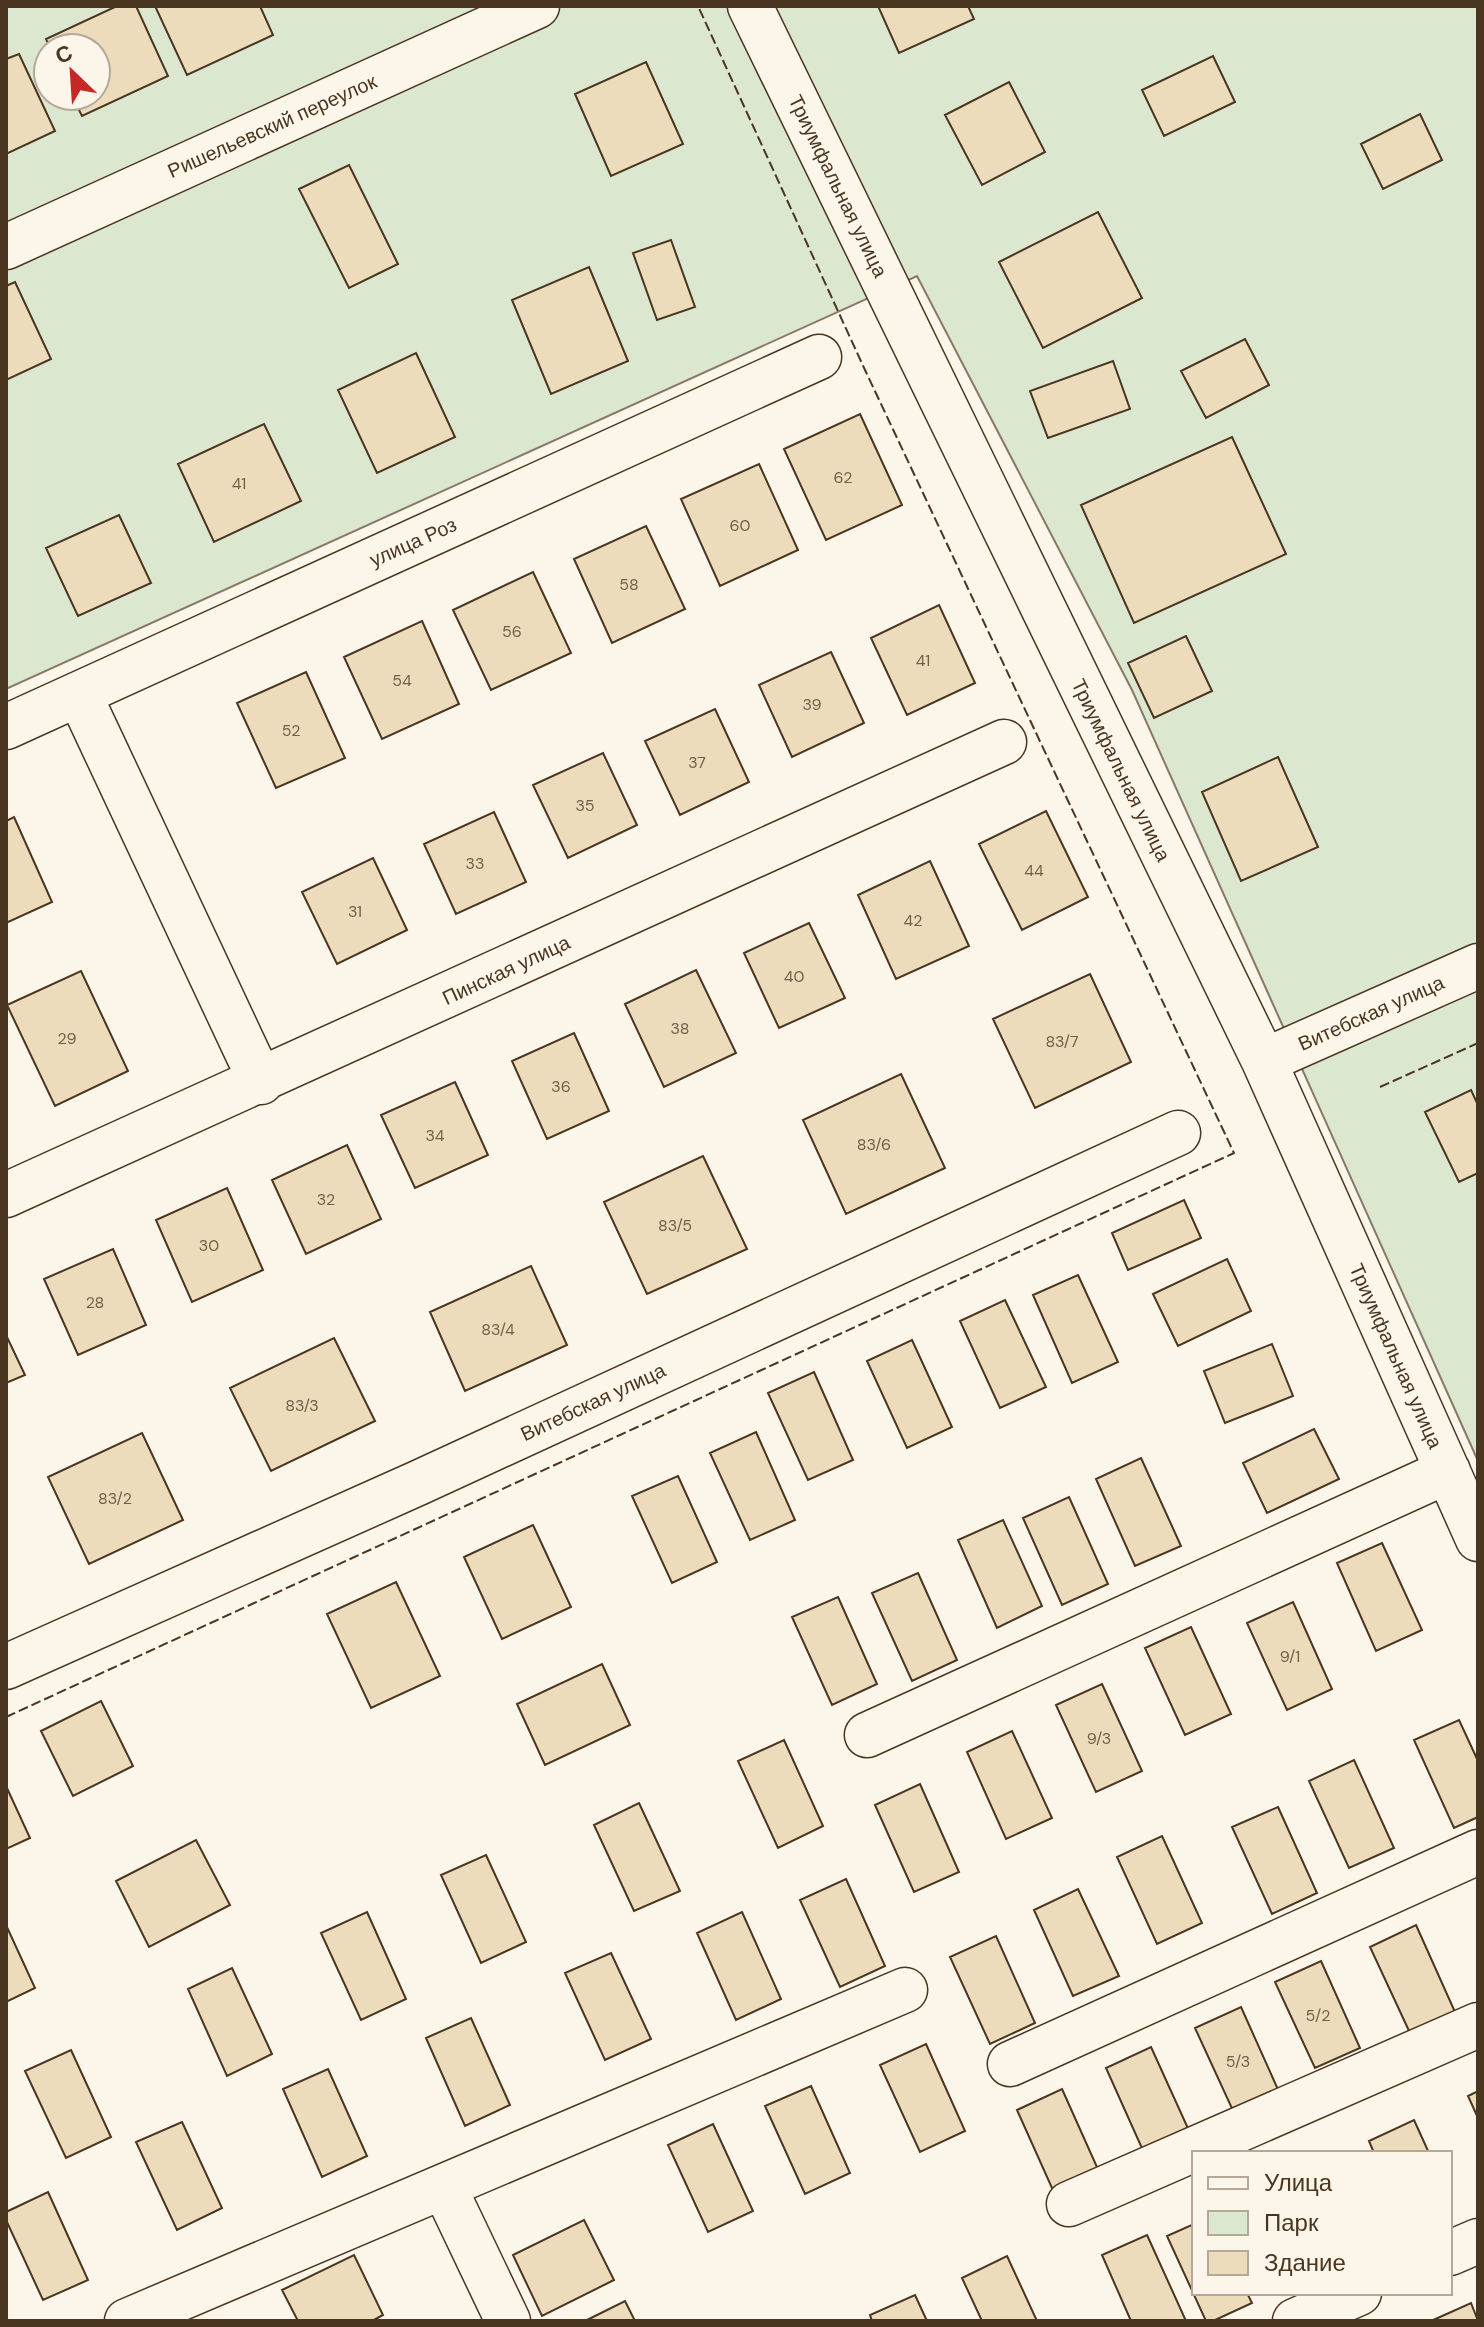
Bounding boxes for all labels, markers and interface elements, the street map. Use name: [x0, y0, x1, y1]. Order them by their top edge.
north arrow: [32, 32, 112, 112]
text: С: [50, 38, 77, 71]
street label: Ришельевский переулок: [163, 68, 381, 184]
street label: Триумфальная улица: [783, 90, 894, 282]
house number: 62: [834, 467, 852, 488]
house number: 41: [232, 473, 246, 494]
street label: улица Роз: [365, 511, 461, 573]
house number: 60: [730, 515, 751, 536]
house number: 58: [619, 574, 639, 595]
house number: 56: [502, 621, 522, 642]
house number: 41: [916, 650, 930, 671]
house number: 54: [392, 670, 412, 691]
street label: Триумфальная улица: [1066, 674, 1177, 866]
house number: 39: [802, 694, 822, 715]
house number: 52: [282, 720, 300, 741]
house number: 37: [688, 752, 706, 773]
house number: 35: [575, 795, 595, 816]
house number: 33: [466, 853, 484, 874]
house number: 44: [1024, 860, 1044, 881]
house number: 31: [348, 901, 362, 922]
house number: 42: [904, 910, 922, 931]
street label: Пинская улица: [438, 929, 575, 1011]
house number: 40: [784, 966, 804, 987]
street label: Витебская улица: [1294, 969, 1449, 1057]
house number: 38: [670, 1018, 690, 1039]
house number: 29: [57, 1028, 77, 1049]
house number: 83/7: [1045, 1031, 1079, 1052]
house number: 36: [551, 1076, 571, 1097]
house number: 34: [425, 1125, 445, 1146]
house number: 83/6: [857, 1134, 891, 1155]
house number: 32: [317, 1189, 335, 1210]
house number: 83/5: [658, 1215, 692, 1236]
house number: 30: [199, 1235, 219, 1256]
street label: Триумфальная улица: [1343, 1259, 1449, 1453]
house number: 28: [86, 1292, 104, 1313]
house number: 83/4: [481, 1319, 515, 1340]
street label: Витебская улица: [516, 1357, 670, 1447]
house number: 83/3: [285, 1395, 319, 1416]
house number: 83/2: [98, 1488, 132, 1509]
house number: 9/1: [1280, 1646, 1300, 1667]
house number: 9/3: [1087, 1728, 1111, 1749]
house number: 5/2: [1306, 2005, 1330, 2026]
house number: 5/3: [1226, 2051, 1250, 2072]
legend: [1192, 2151, 1452, 2295]
text: Улица: [1264, 2167, 1333, 2198]
text: Парк: [1264, 2207, 1319, 2238]
text: Здание: [1264, 2247, 1346, 2278]

